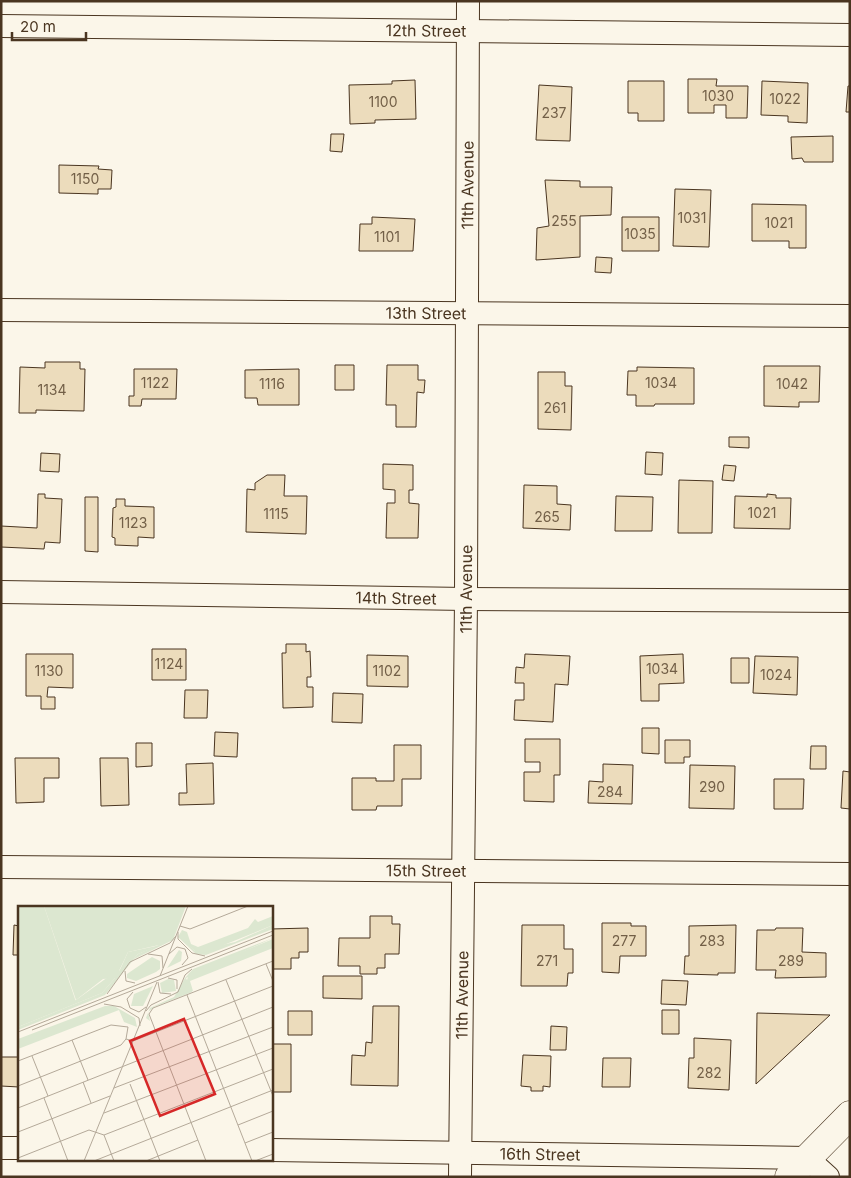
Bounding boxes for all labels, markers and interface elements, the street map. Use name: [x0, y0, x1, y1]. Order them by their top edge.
scale bar: [12, 10, 86, 42]
text: 20 m: [20, 17, 56, 36]
street label: 12th Street: [386, 20, 466, 41]
house number: 1030: [702, 87, 734, 104]
house number: 1022: [769, 90, 801, 107]
house number: 1100: [368, 93, 398, 110]
house number: 237: [541, 104, 567, 121]
street label: 11th Avenue: [457, 141, 478, 229]
house number: 1150: [71, 170, 99, 187]
house number: 1031: [678, 209, 706, 226]
house number: 255: [551, 212, 577, 229]
house number: 1021: [765, 214, 793, 231]
house number: 1035: [624, 225, 656, 242]
house number: 1101: [374, 228, 400, 245]
street label: 13th Street: [386, 303, 466, 323]
house number: 1122: [141, 374, 169, 391]
house number: 1034: [645, 374, 677, 391]
house number: 1116: [259, 375, 285, 392]
house number: 1042: [776, 375, 808, 392]
house number: 1134: [37, 381, 67, 398]
house number: 261: [544, 399, 566, 416]
house number: 1021: [748, 504, 776, 521]
house number: 1115: [263, 505, 289, 522]
house number: 265: [534, 508, 560, 525]
house number: 1123: [119, 514, 147, 531]
street label: 11th Avenue: [456, 545, 476, 633]
street label: 14th Street: [355, 587, 437, 609]
house number: 1124: [155, 655, 183, 672]
house number: 1034: [646, 660, 678, 677]
house number: 1130: [35, 662, 63, 679]
house number: 1102: [373, 662, 401, 679]
house number: 1024: [760, 666, 792, 683]
house number: 290: [699, 778, 725, 795]
house number: 284: [597, 783, 623, 800]
street label: 15th Street: [386, 860, 466, 881]
inset map: [18, 906, 272, 1160]
house number: 277: [612, 932, 636, 949]
house number: 283: [699, 932, 725, 949]
street label: 11th Avenue: [451, 951, 472, 1039]
house number: 271: [536, 952, 558, 969]
house number: 289: [778, 952, 804, 969]
house number: 282: [696, 1064, 722, 1081]
street label: 16th Street: [499, 1143, 581, 1165]

